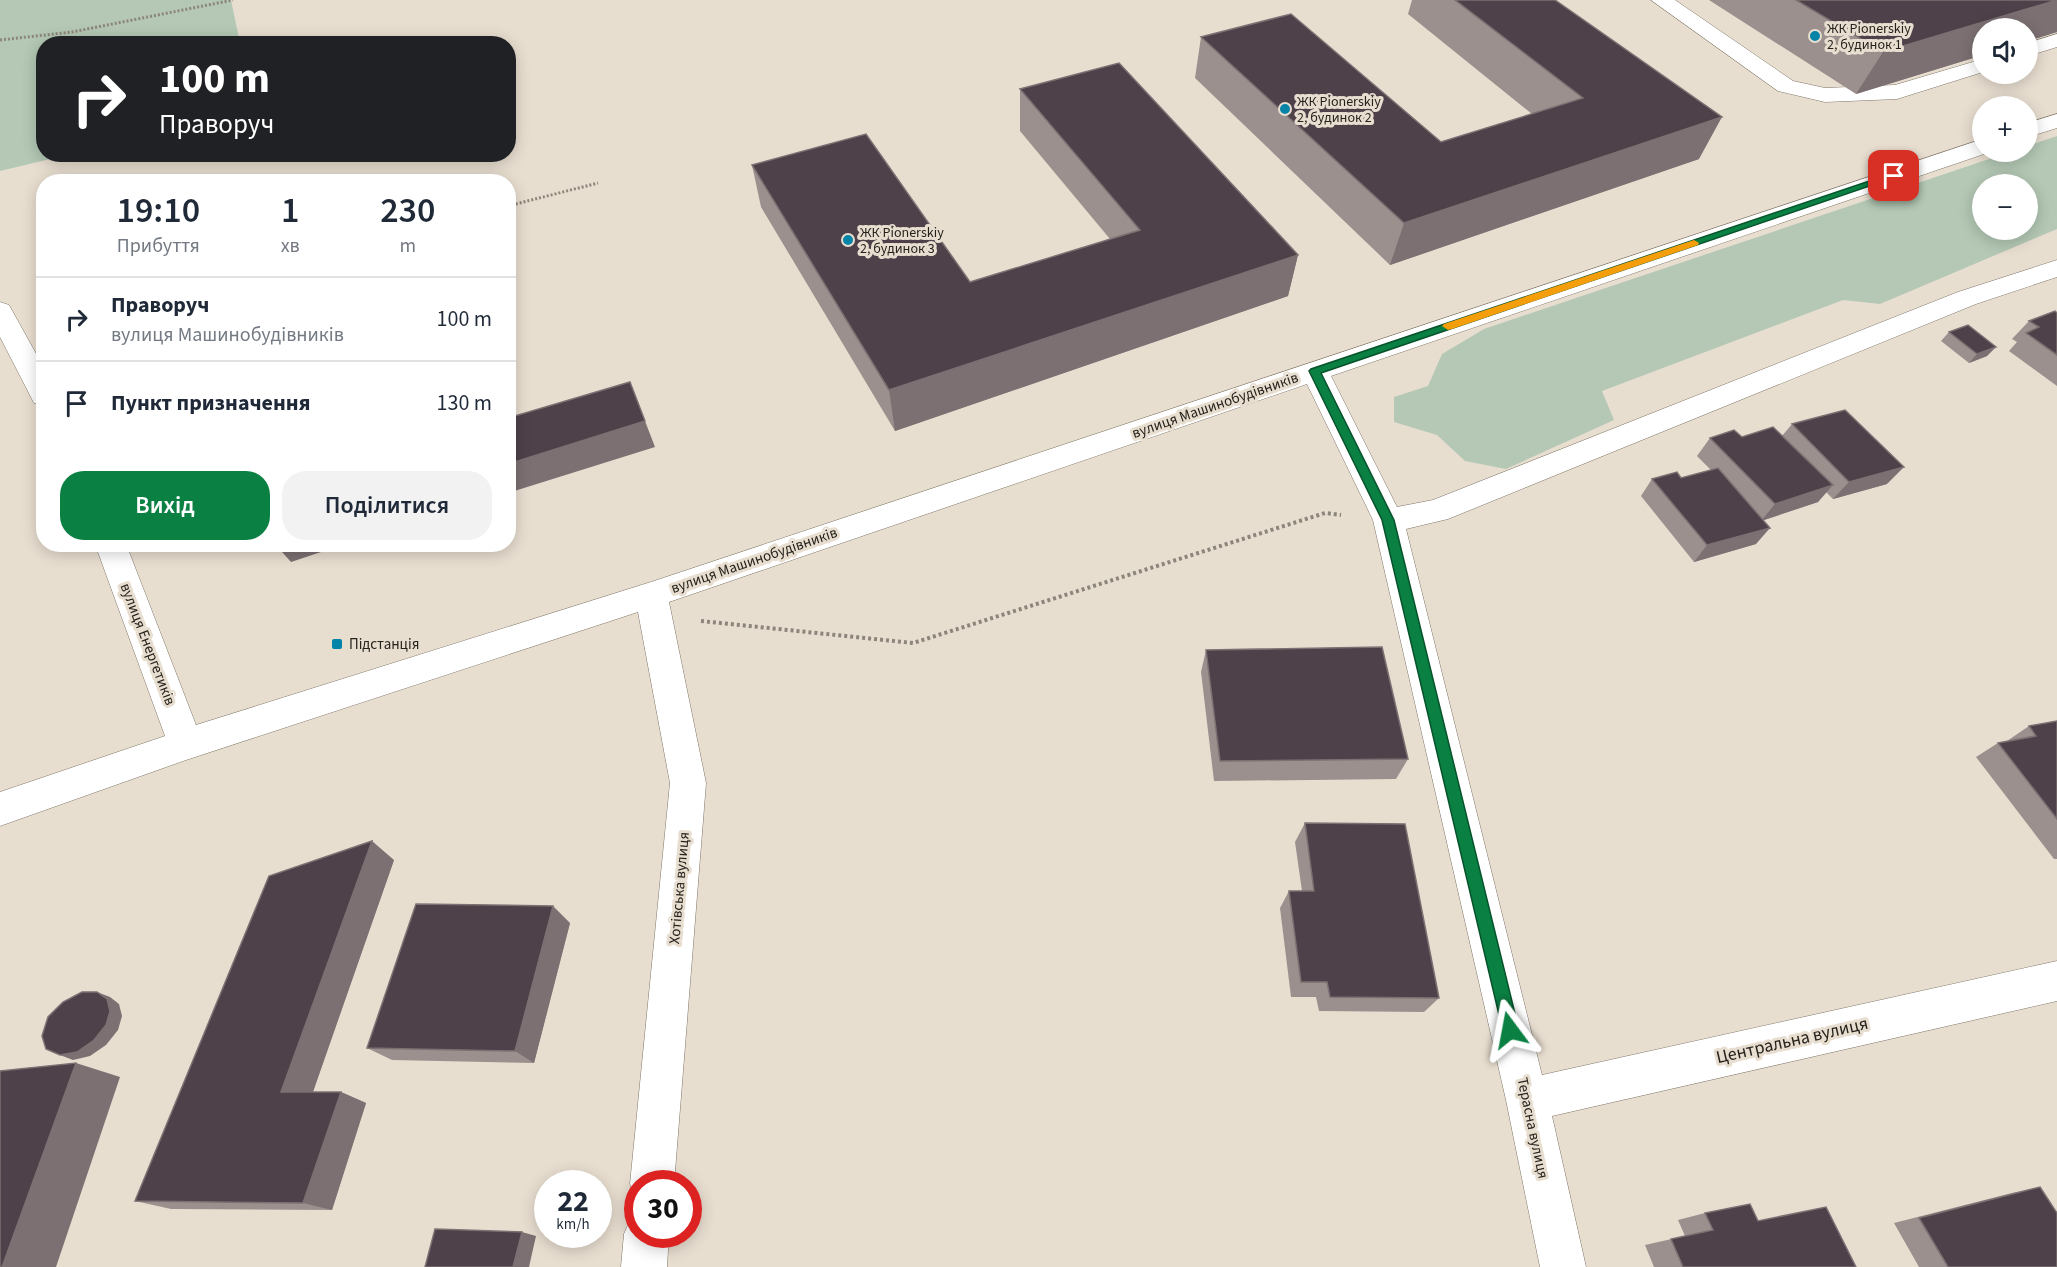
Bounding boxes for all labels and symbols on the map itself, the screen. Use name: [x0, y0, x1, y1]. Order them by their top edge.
place label: ЖК Pionerskiy 2, будинок 1: [1827, 19, 1911, 55]
marker: ЖК Pionerskiy 2, будинок 1: [1808, 29, 1822, 43]
place label: ЖК Pionerskiy 2, будинок 2: [1297, 92, 1381, 128]
marker: ЖК Pionerskiy 2, будинок 2: [1278, 102, 1292, 116]
pin: [1868, 150, 1919, 201]
place label: ЖК Pionerskiy 2, будинок 3: [860, 223, 944, 259]
marker: ЖК Pionerskiy 2, будинок 3: [841, 233, 855, 247]
street label: вулиця Машинобудівників: [1129, 367, 1301, 444]
street label: вулиця Машинобудівників: [668, 522, 840, 599]
street label: вулиця Енергетиків: [115, 580, 181, 709]
place label: Підстанція: [349, 634, 419, 655]
marker: Підстанція: [330, 637, 344, 651]
street label: Хотівська вулиця: [664, 831, 695, 945]
position arrow: [1478, 998, 1542, 1062]
street label: Центральна вулиця: [1714, 1011, 1871, 1070]
street label: Терасна вулиця: [1512, 1076, 1553, 1181]
speed limit sign: 30: [624, 1170, 702, 1248]

